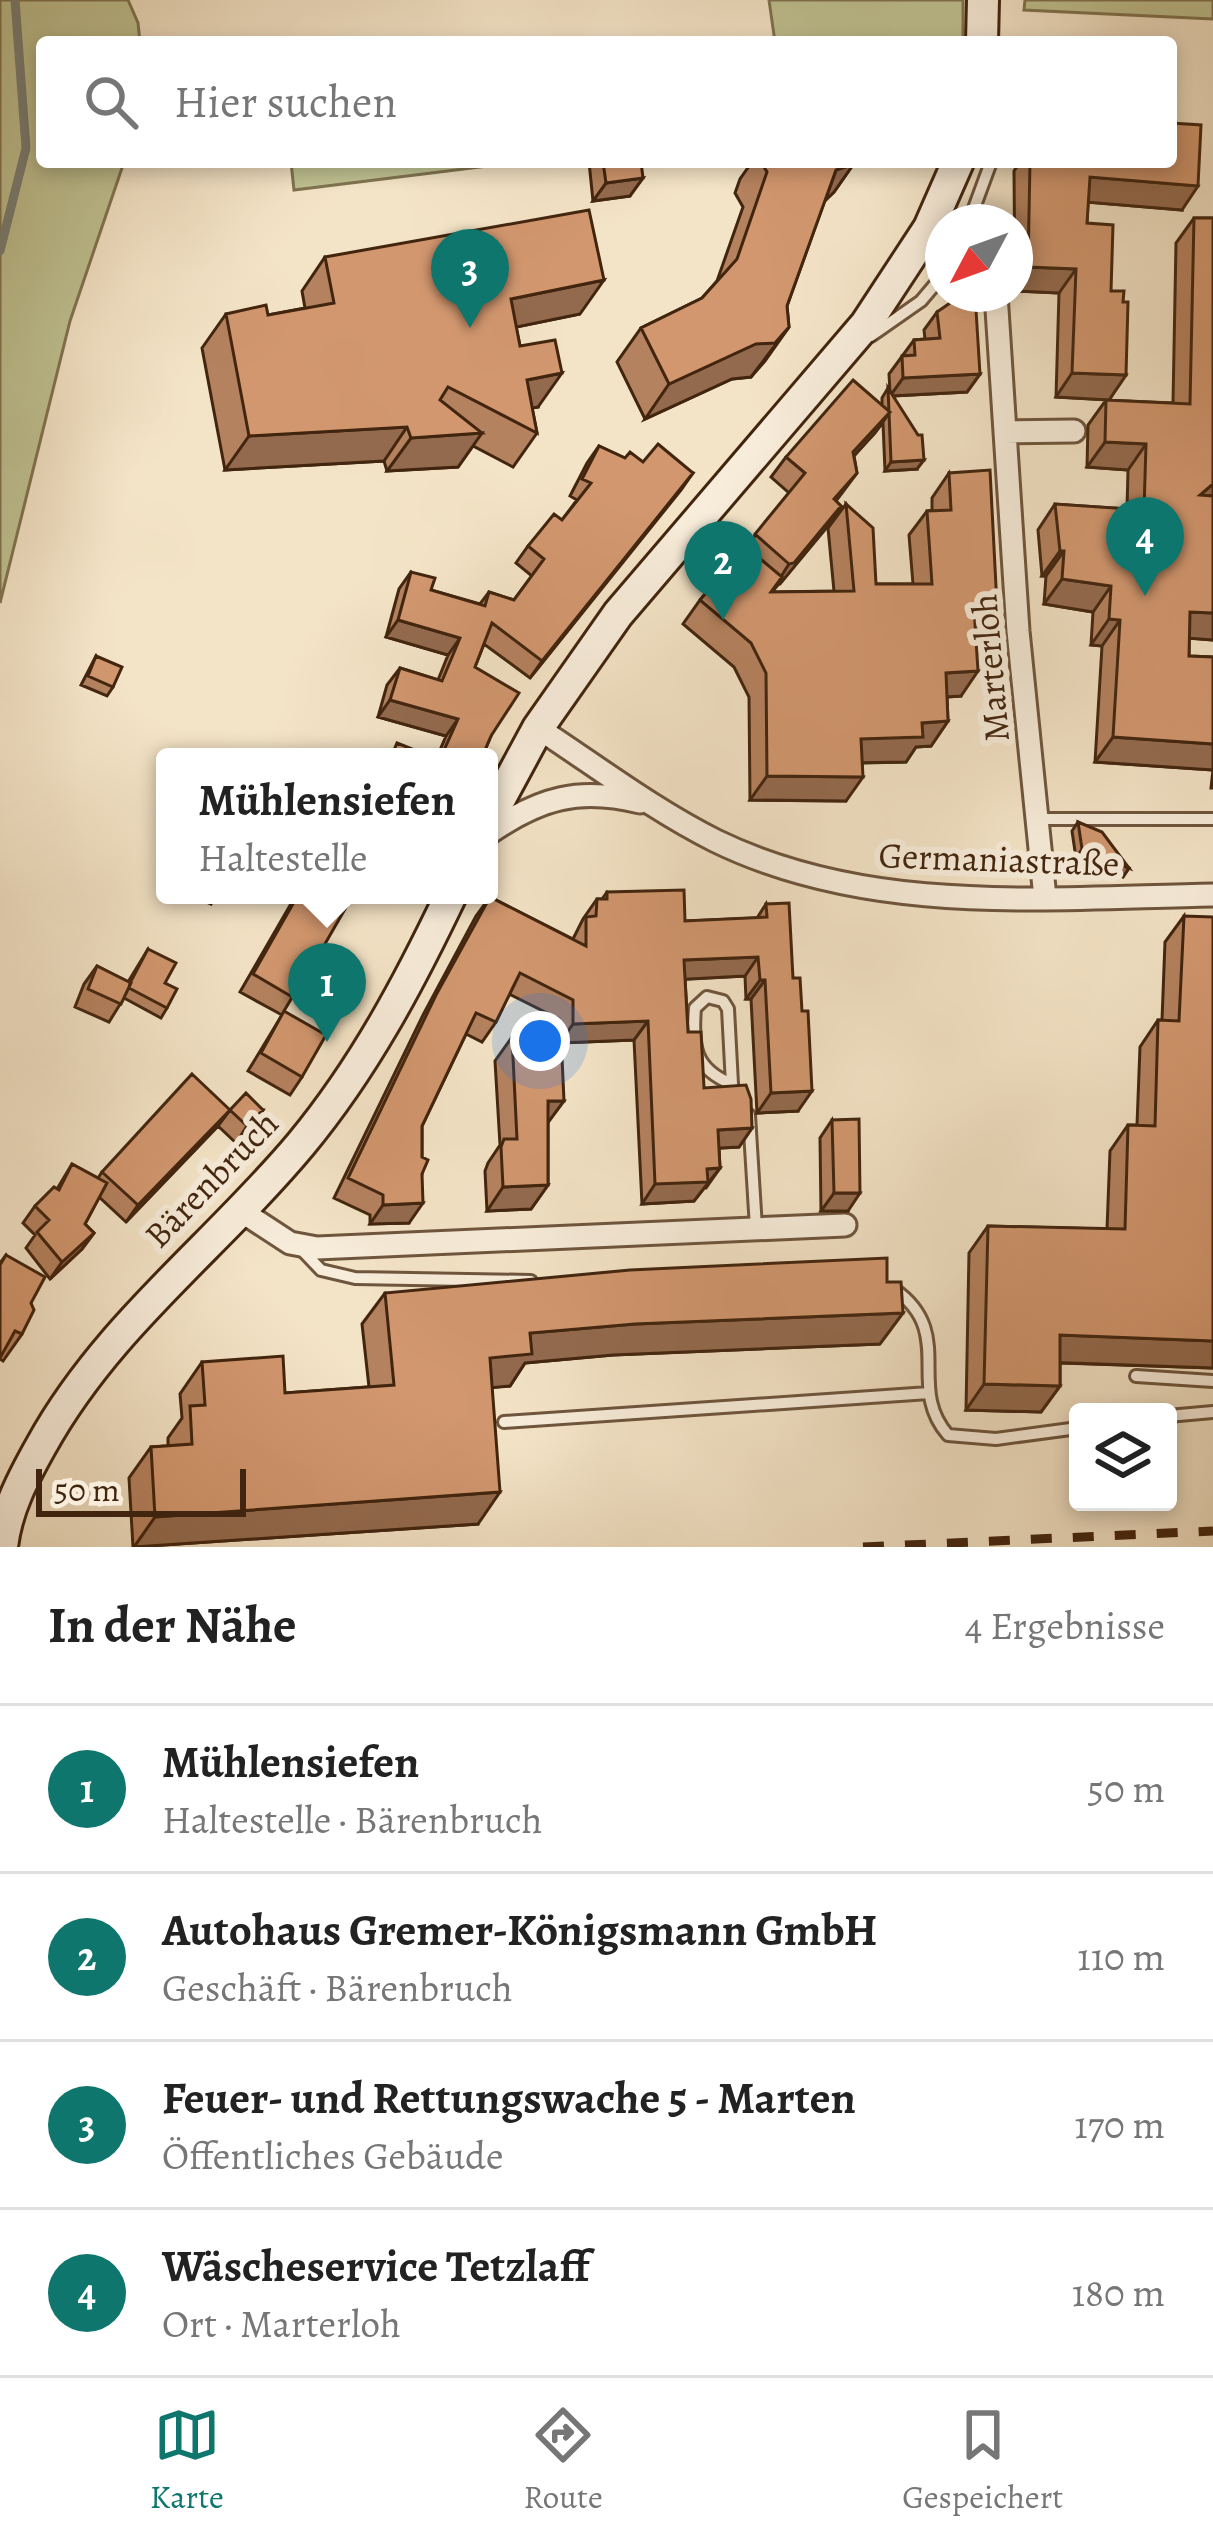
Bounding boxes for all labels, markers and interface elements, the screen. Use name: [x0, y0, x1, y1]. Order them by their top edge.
search box: [36, 36, 1177, 168]
icon: search: [78, 69, 144, 135]
text: Hier suchen: [174, 71, 397, 133]
north arrow: [925, 204, 1033, 312]
pin: 3: [431, 229, 509, 328]
pin: 4: [1106, 497, 1184, 596]
pin: 2: [684, 521, 762, 620]
street label: Marterloh: [959, 592, 1021, 744]
popup: [156, 748, 498, 904]
text: Mühlensiefen: [198, 769, 456, 831]
street label: Germaniastraße: [878, 830, 1120, 888]
text: Haltestelle: [198, 831, 368, 884]
pin: 1: [288, 943, 366, 1042]
your location: [510, 1011, 570, 1071]
street label: Bärenbruch: [133, 1100, 289, 1258]
map controls: [1069, 1403, 1177, 1511]
button: layers: [1069, 1403, 1177, 1511]
scale bar: [36, 1463, 246, 1516]
text: 50 m: [54, 1467, 120, 1512]
text: In der Nähe: [48, 1590, 297, 1660]
text: 4 Ergebnisse: [965, 1599, 1165, 1652]
text: Mühlensiefen: [162, 1731, 419, 1793]
text: 1: [80, 1762, 94, 1815]
text: 50 m: [1087, 1762, 1165, 1815]
text: Haltestelle · Bärenbruch: [162, 1793, 542, 1846]
text: Autohaus Gremer-Königsmann GmbH: [162, 1899, 877, 1961]
text: 2: [78, 1930, 96, 1983]
text: 110 m: [1077, 1930, 1165, 1983]
text: Geschäft · Bärenbruch: [162, 1961, 513, 2014]
text: Feuer- und Rettungswache 5 - Marten: [162, 2067, 856, 2129]
text: 3: [79, 2098, 95, 2151]
text: 170 m: [1074, 2098, 1165, 2151]
text: Öffentliches Gebäude: [162, 2129, 504, 2182]
text: Wäscheservice Tetzlaff: [162, 2235, 589, 2297]
text: 4: [78, 2266, 96, 2319]
text: 180 m: [1072, 2266, 1165, 2319]
text: Ort · Marterloh: [162, 2297, 401, 2350]
tab: Karte: [150, 2402, 224, 2519]
tab: Route: [524, 2402, 603, 2519]
tab: Gespeichert: [902, 2402, 1063, 2519]

